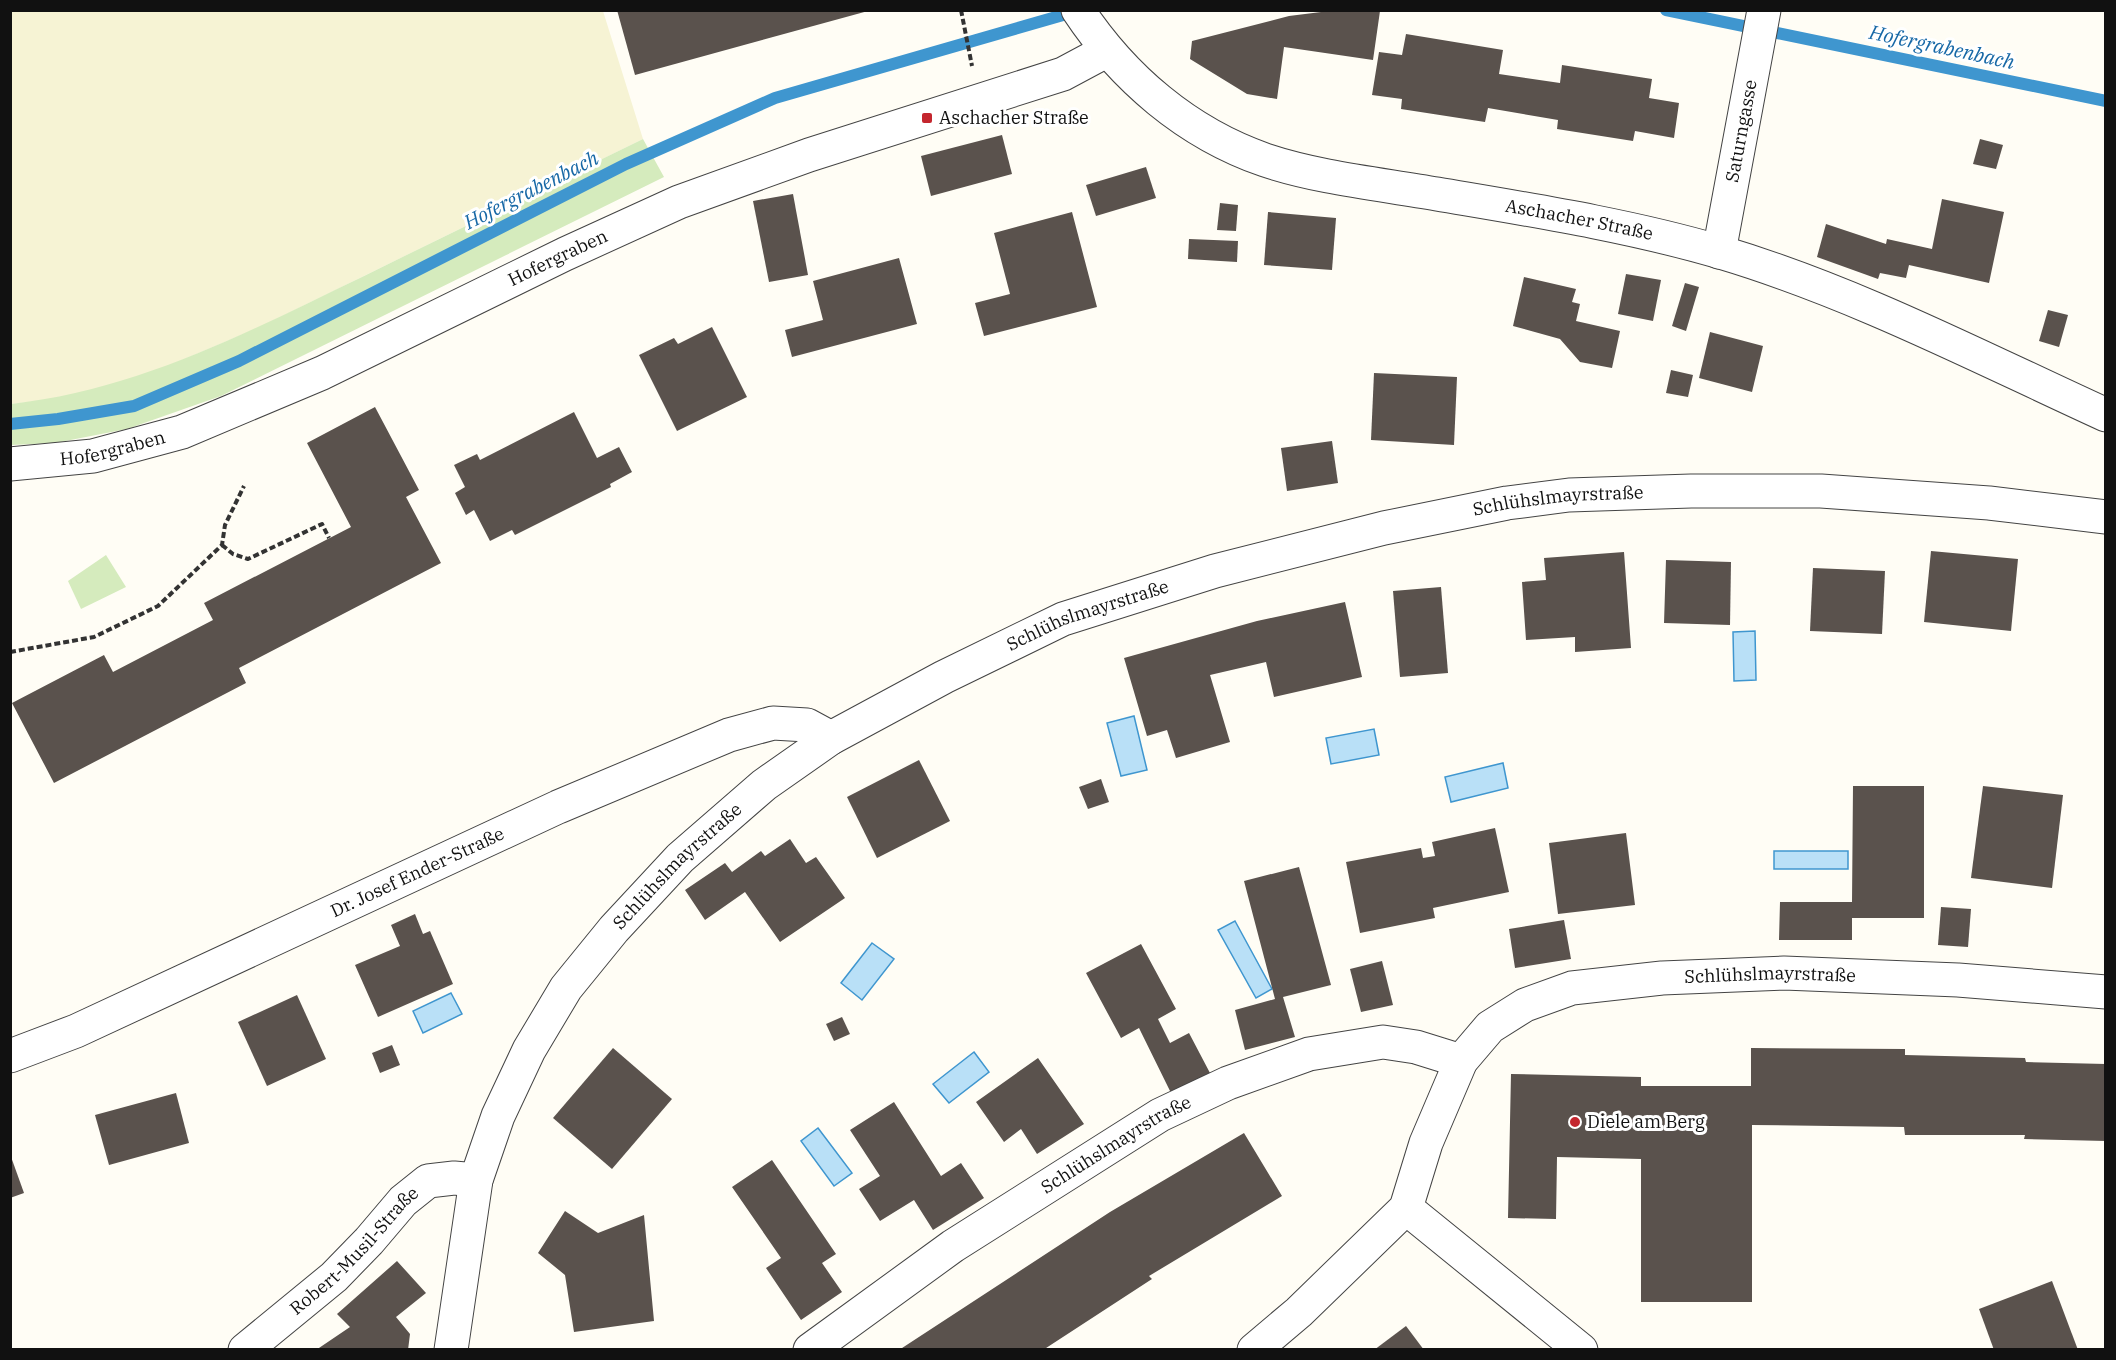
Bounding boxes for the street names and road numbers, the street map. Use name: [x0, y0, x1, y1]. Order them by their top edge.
street label: Saturngasse: [1720, 78, 1762, 184]
street label: Aschacher Straße: [1504, 194, 1655, 245]
street label: Hofergraben: [504, 224, 611, 291]
street label: Hofergraben: [59, 425, 168, 470]
street label: Schlühslmayrstraße: [1471, 481, 1644, 521]
street label: Schlühslmayrstraße: [1003, 574, 1171, 656]
street label: Schlühslmayrstraße: [608, 798, 746, 934]
street label: Dr. Josef Ender-Straße: [327, 822, 508, 922]
street label: Schlühslmayrstraße: [1684, 961, 1856, 988]
street label: Schlühslmayrstraße: [1036, 1090, 1195, 1198]
street label: Robert-Musil-Straße: [285, 1181, 423, 1320]

